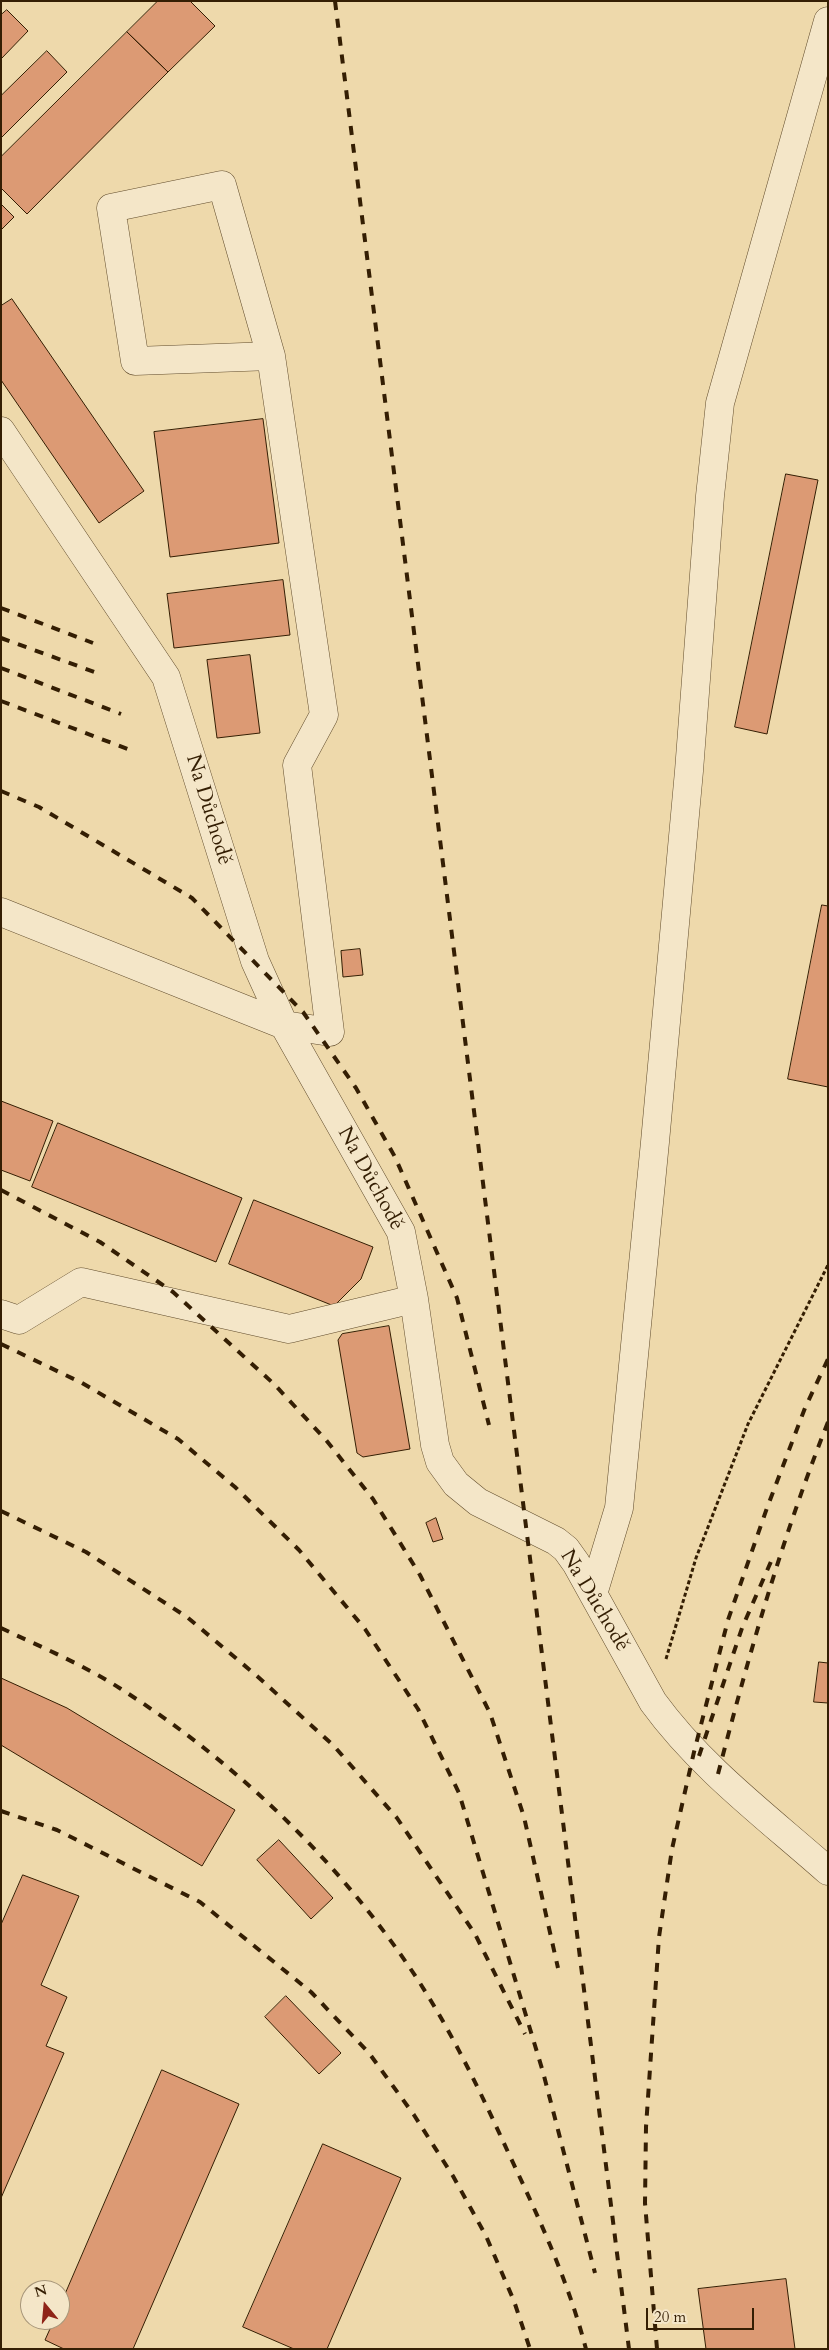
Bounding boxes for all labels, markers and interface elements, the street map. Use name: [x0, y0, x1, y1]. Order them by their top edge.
street label: Na Důchodě: [179, 752, 237, 868]
street label: Na Důchodě: [331, 1123, 409, 1235]
street label: Na Důchodě: [554, 1545, 634, 1657]
north arrow: [20, 2280, 70, 2330]
text: N: [32, 2280, 49, 2302]
scale bar: [649, 2298, 756, 2330]
text: 20 m: [654, 2307, 686, 2327]

